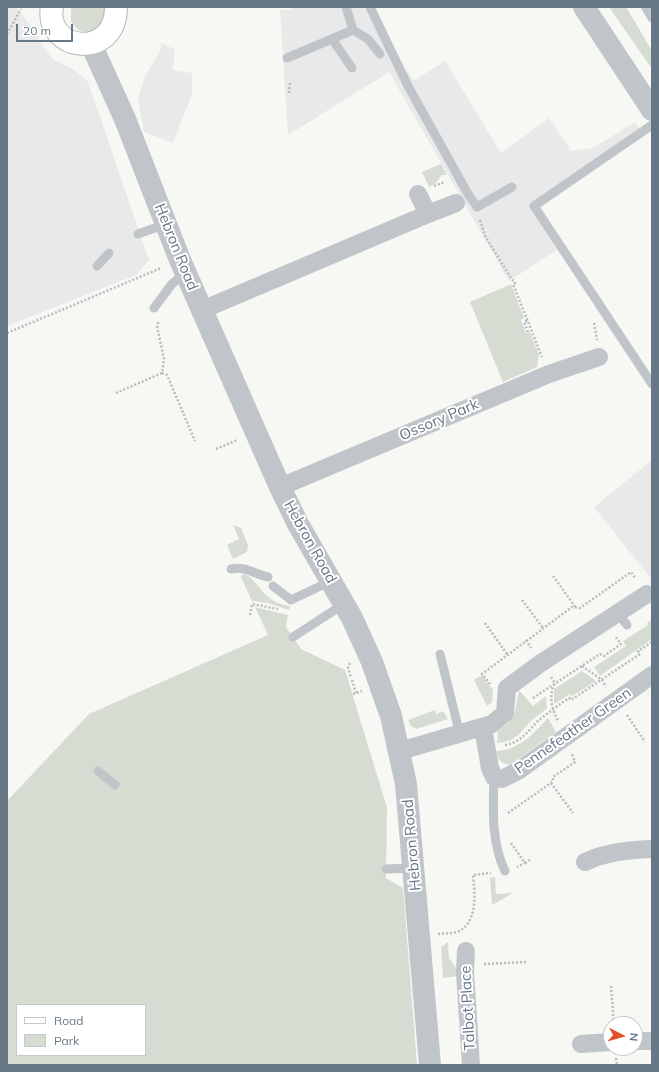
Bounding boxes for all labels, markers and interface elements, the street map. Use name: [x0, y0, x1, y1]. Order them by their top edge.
scale bar: [18, 16, 75, 42]
text: 20 m: [23, 23, 51, 38]
street label: Hebron Road: [150, 201, 202, 293]
street label: Ossory Park: [397, 395, 481, 445]
street label: Hebron Road: [280, 497, 340, 587]
street label: Pennefeather Green: [511, 684, 635, 778]
street label: Hebron Road: [399, 798, 425, 892]
street label: Talbot Place: [457, 965, 479, 1051]
legend: [16, 1004, 146, 1056]
text: Road: [54, 1013, 83, 1028]
north arrow: [603, 1016, 643, 1056]
text: N: [627, 1032, 641, 1042]
text: Park: [54, 1033, 79, 1048]

